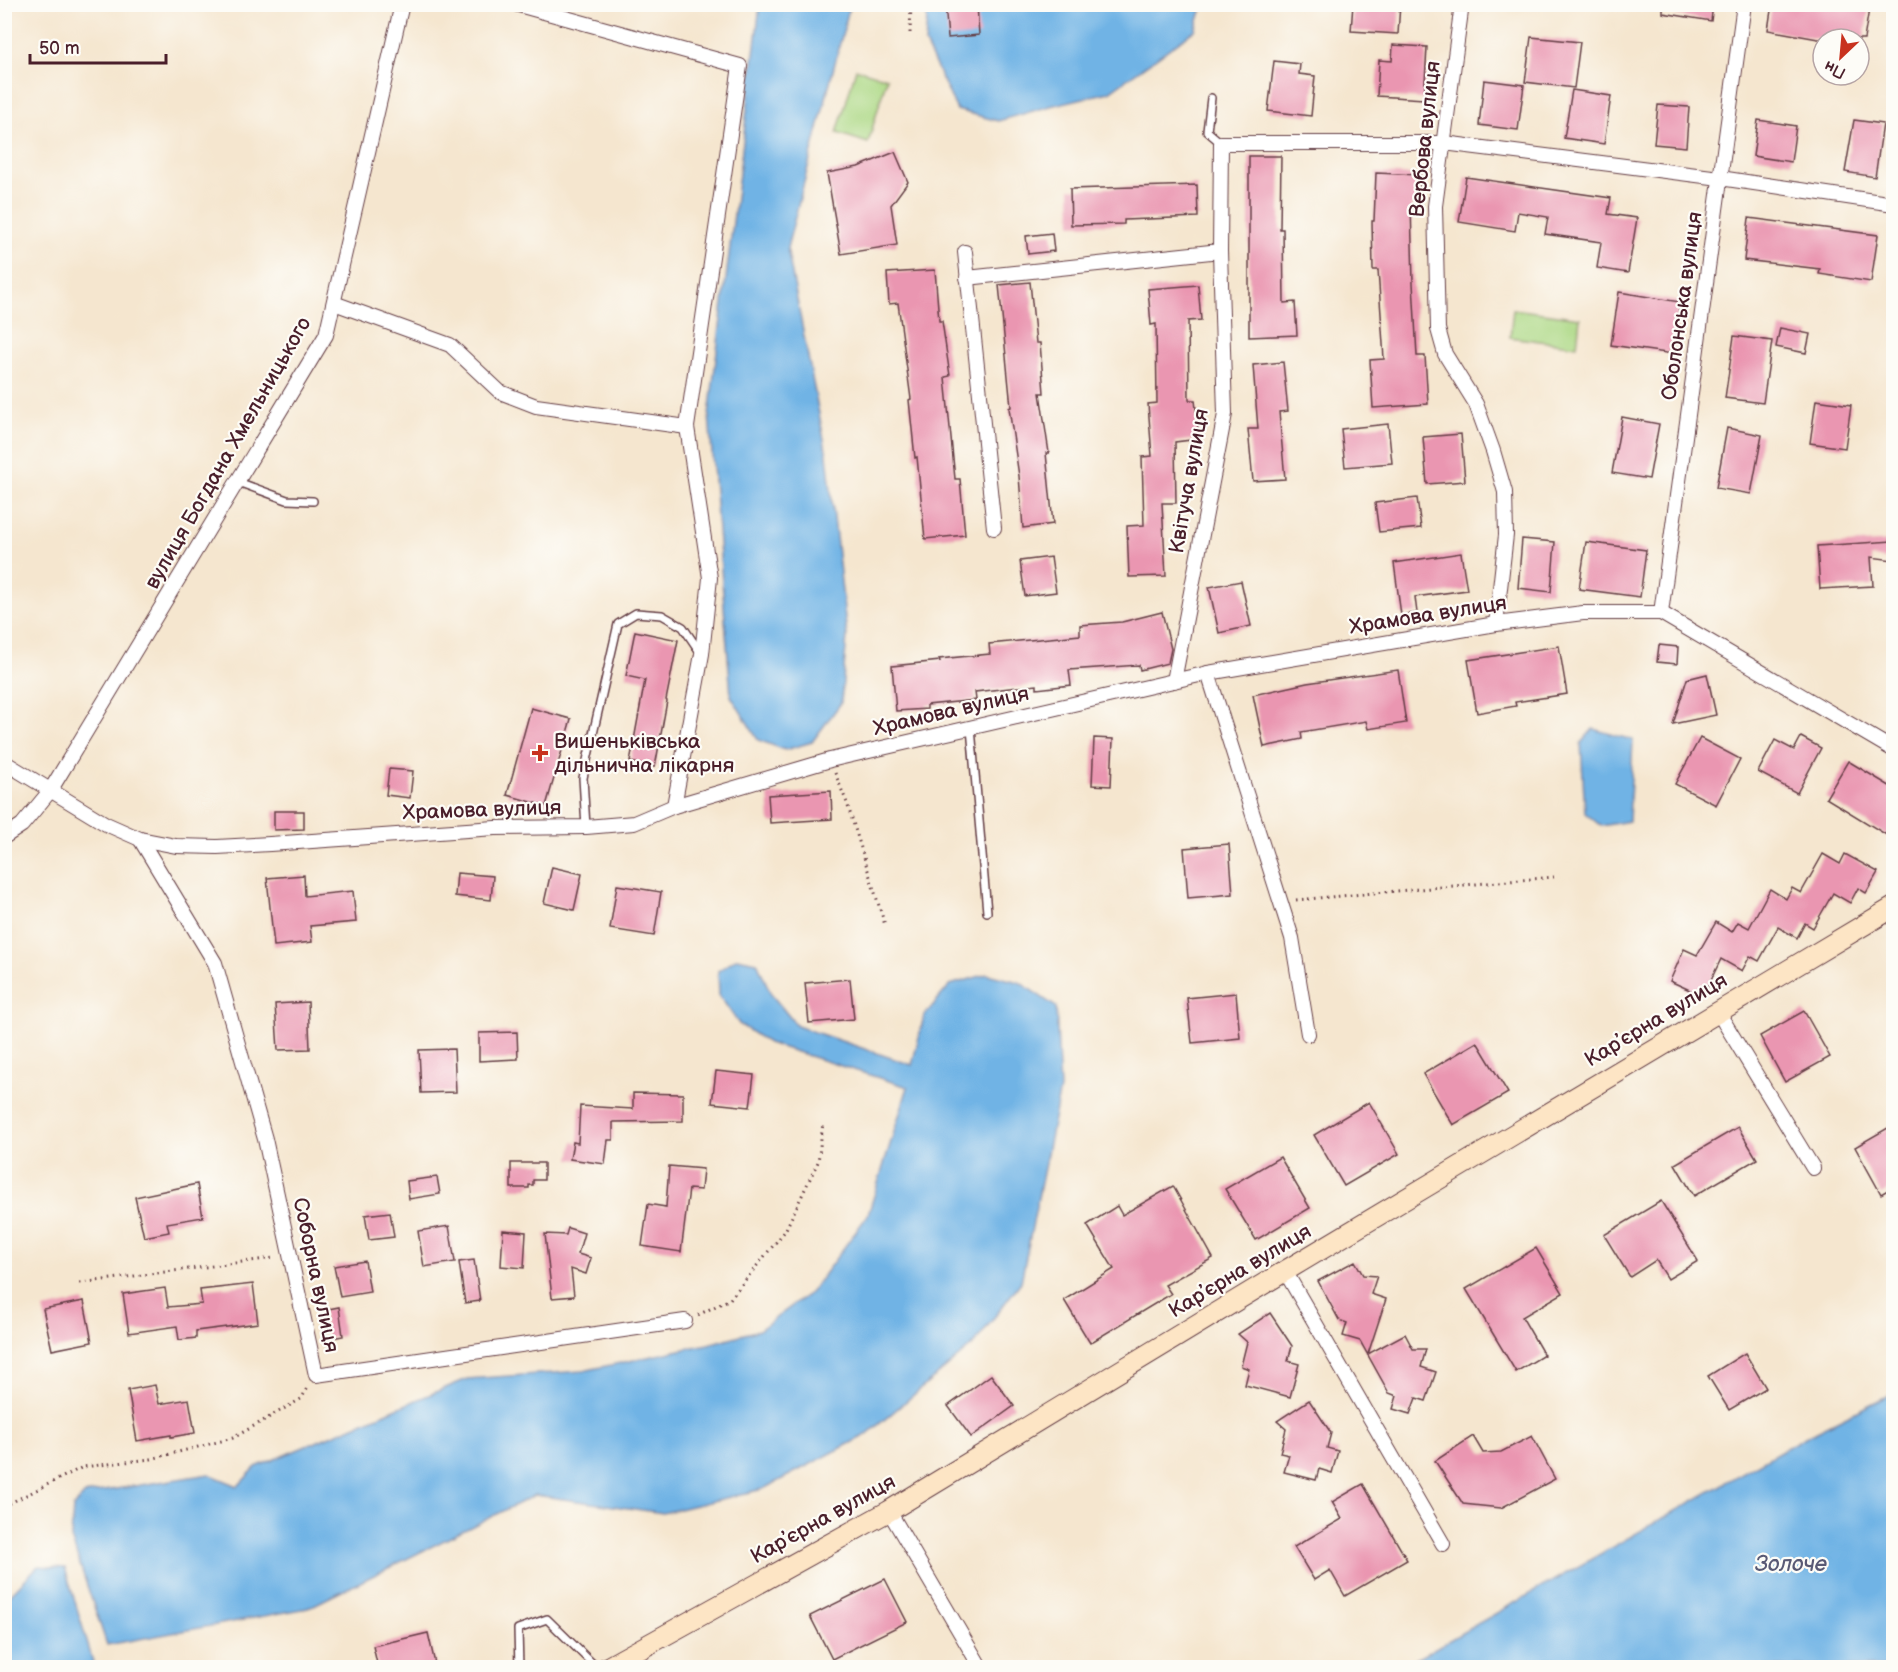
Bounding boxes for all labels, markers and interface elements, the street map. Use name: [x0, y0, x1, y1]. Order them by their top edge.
scale bar: [30, 27, 166, 65]
north arrow: [1811, 27, 1871, 87]
text: 50 m: [39, 38, 80, 59]
text: Пн: [1821, 56, 1849, 82]
street label: Вербова вулиця: [1404, 60, 1446, 218]
street label: Оболонська вулиця: [1656, 210, 1708, 402]
street label: вулиця Богдана Хмельницького: [140, 312, 316, 594]
street label: Квітуча вулиця: [1164, 407, 1214, 555]
street label: Храмова вулиця: [1347, 590, 1509, 640]
street label: Храмова вулиця: [871, 681, 1031, 741]
place label: Вишеньківська дільнична лікарня: [554, 729, 734, 778]
marker: Вишеньківська дільнична лікарня: [531, 744, 549, 762]
street label: Храмова вулиця: [402, 795, 562, 825]
street label: Карʼєрна вулиця: [1580, 968, 1732, 1072]
street label: Соборна вулиця: [287, 1195, 345, 1355]
street label: Карʼєрна вулиця: [1164, 1219, 1316, 1323]
street label: Карʼєрна вулиця: [746, 1469, 900, 1569]
water label: Золоче: [1755, 1551, 1828, 1578]

